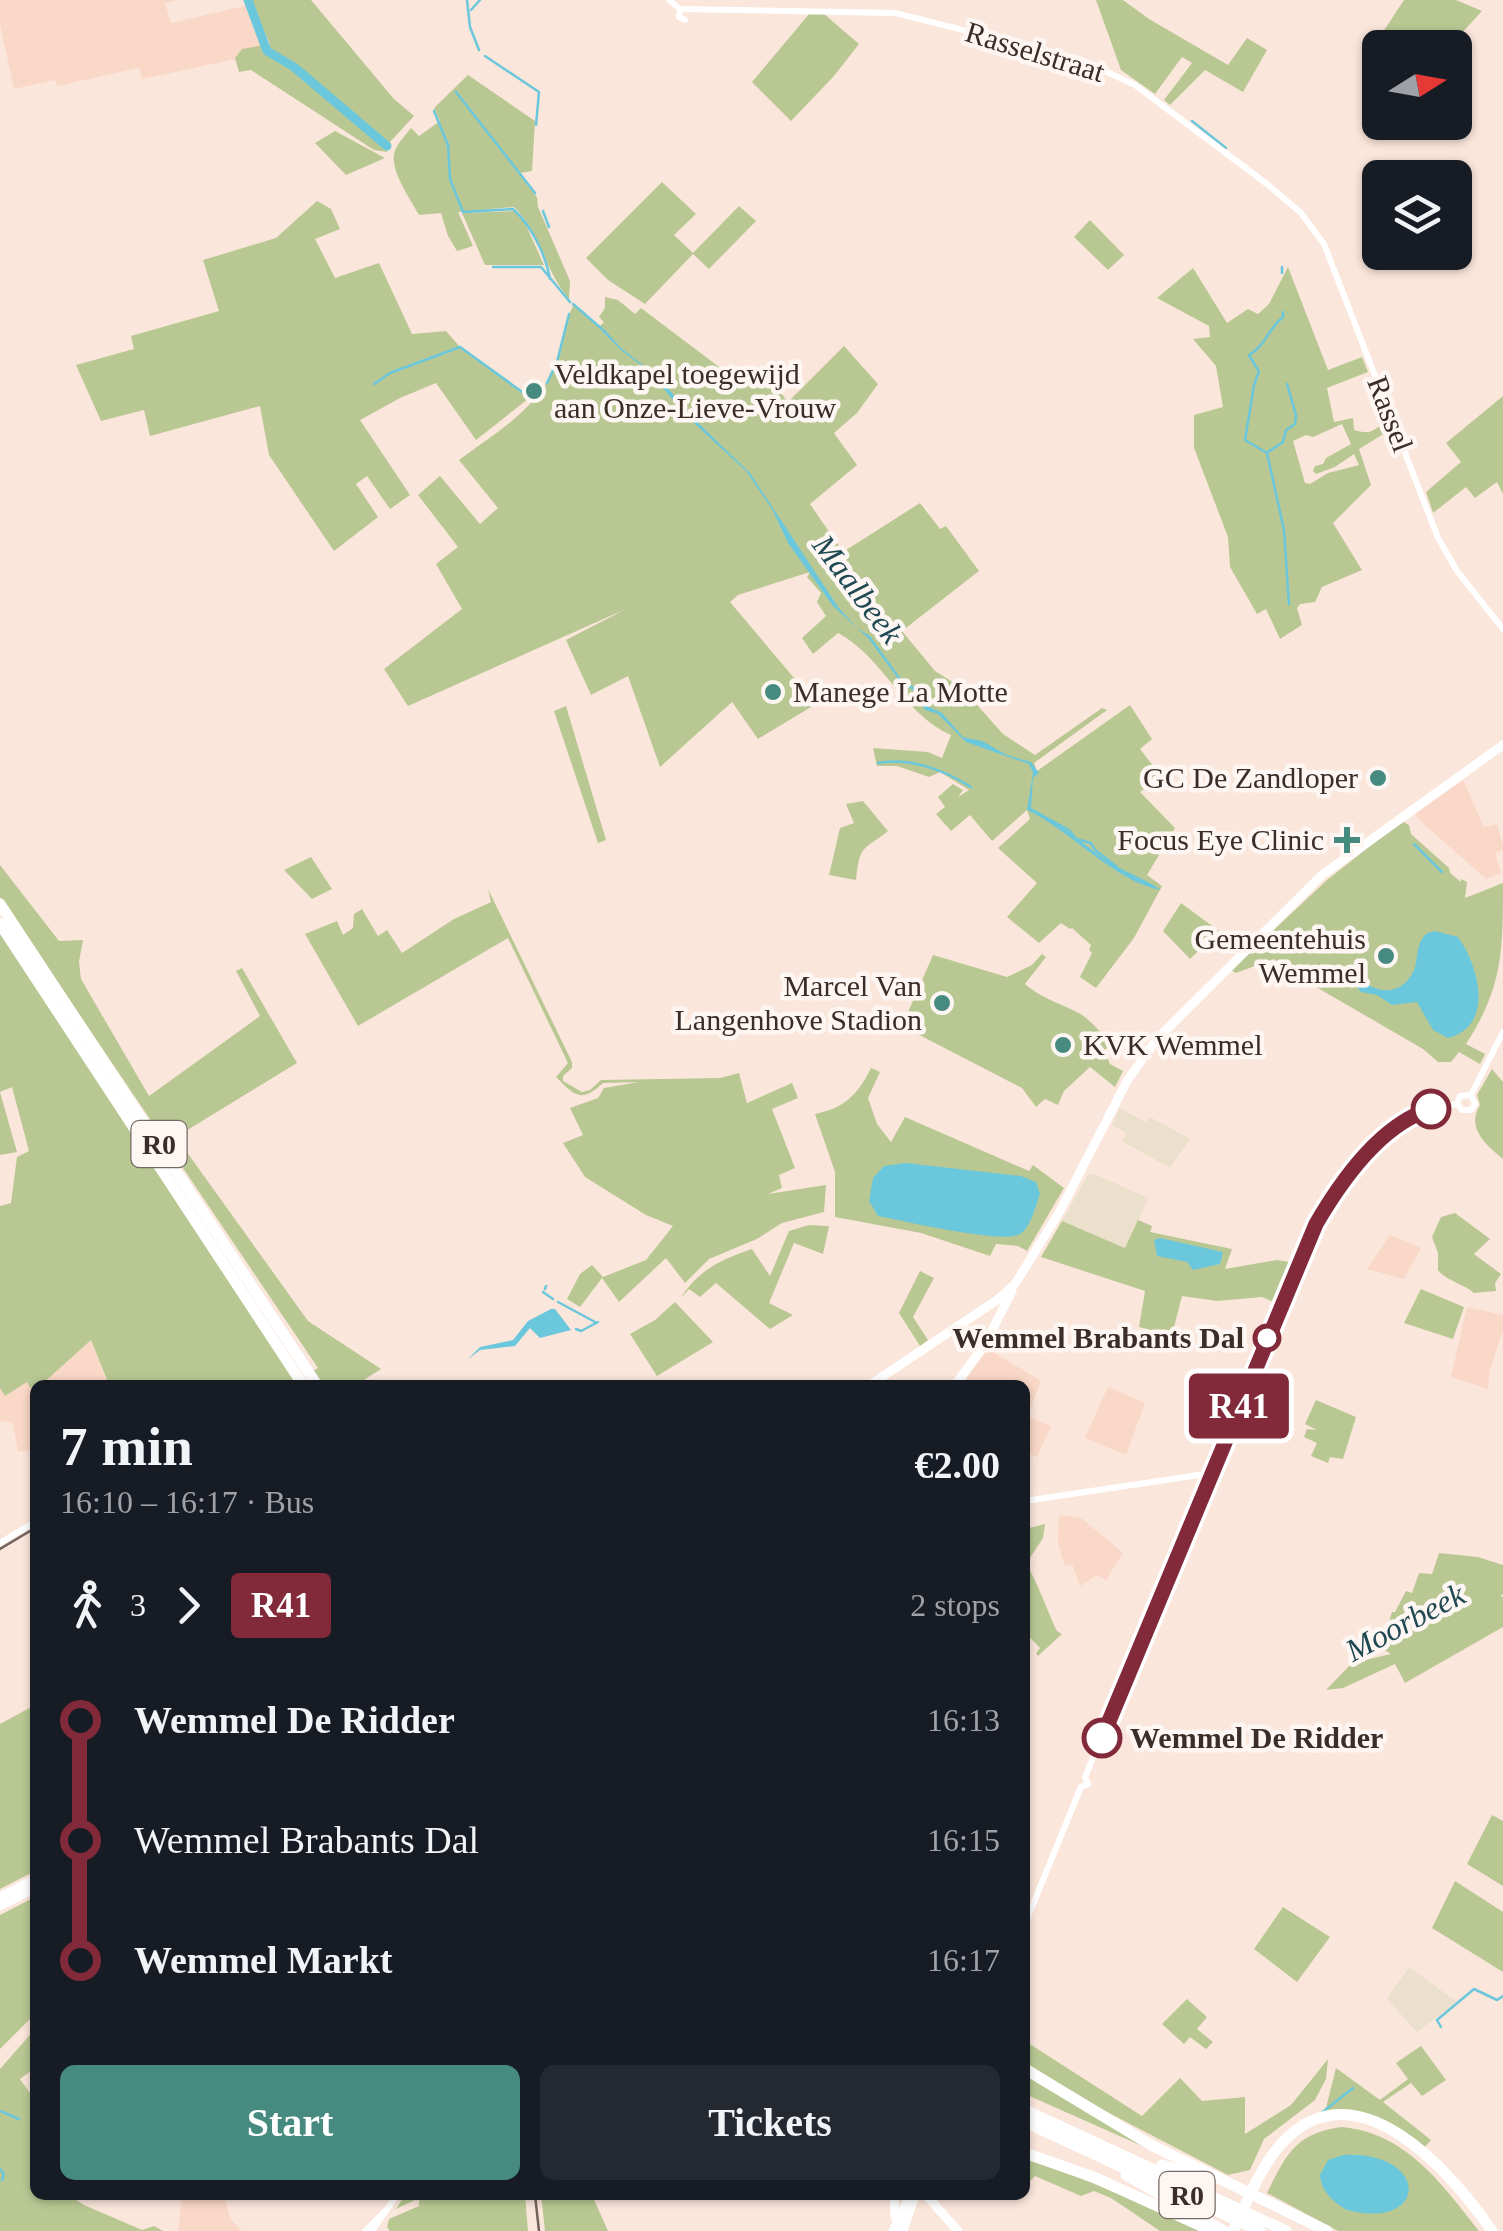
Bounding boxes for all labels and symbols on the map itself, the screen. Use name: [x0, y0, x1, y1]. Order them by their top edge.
street label: Rasselstraat: [962, 15, 1109, 88]
north arrow: [1362, 30, 1472, 140]
place label: Veldkapel toegewijd aan Onze-Lieve-Vrouw: [554, 357, 837, 424]
street label: Rassel: [1361, 371, 1420, 456]
marker: Veldkapel toegewijd aan Onze-Lieve-Vrouw: [523, 380, 545, 402]
water label: Maalbeek: [805, 527, 911, 651]
place label: Manege La Motte: [793, 675, 1008, 708]
marker: Manege La Motte: [762, 681, 784, 703]
place label: GC De Zandloper: [1143, 761, 1358, 794]
marker: GC De Zandloper: [1367, 767, 1389, 789]
place label: Focus Eye Clinic: [1117, 823, 1324, 856]
marker: Focus Eye Clinic: [1334, 827, 1360, 853]
place label: Gemeentehuis Wemmel: [1194, 922, 1366, 989]
marker: Gemeentehuis Wemmel: [1375, 945, 1397, 967]
place label: Marcel Van Langenhove Stadion: [675, 969, 922, 1036]
marker: Marcel Van Langenhove Stadion: [931, 992, 953, 1014]
place label: KVK Wemmel: [1083, 1028, 1263, 1061]
marker: KVK Wemmel: [1052, 1034, 1074, 1056]
unlabelled marker: [1412, 1090, 1450, 1128]
road number: R0: [132, 1121, 186, 1167]
place label: Wemmel Brabants Dal: [952, 1321, 1244, 1354]
marker: Wemmel Brabants Dal: [1254, 1325, 1280, 1351]
line badge: R41: [1182, 1374, 1296, 1438]
water label: Moorbeek: [1338, 1575, 1471, 1669]
marker: Wemmel De Ridder: [1083, 1719, 1121, 1757]
place label: Wemmel De Ridder: [1130, 1721, 1383, 1754]
road number: R0: [1160, 2172, 1214, 2218]

